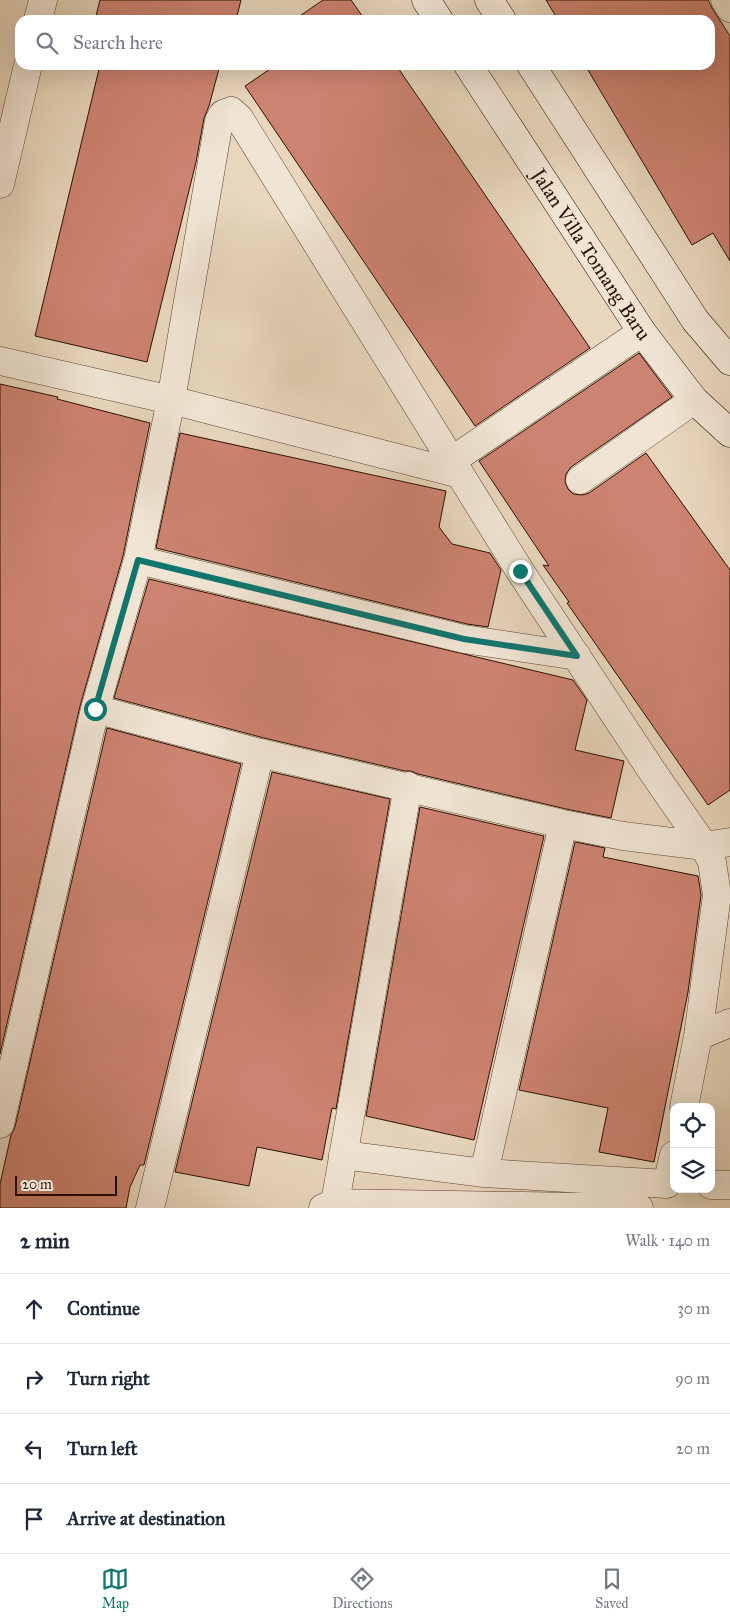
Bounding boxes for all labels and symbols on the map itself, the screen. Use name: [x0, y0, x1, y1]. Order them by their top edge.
street label: Jalan Villa Tomang Baru: [525, 162, 656, 345]
route end: [509, 560, 532, 583]
route start: [84, 698, 107, 721]
scale bar: [15, 1173, 118, 1196]

